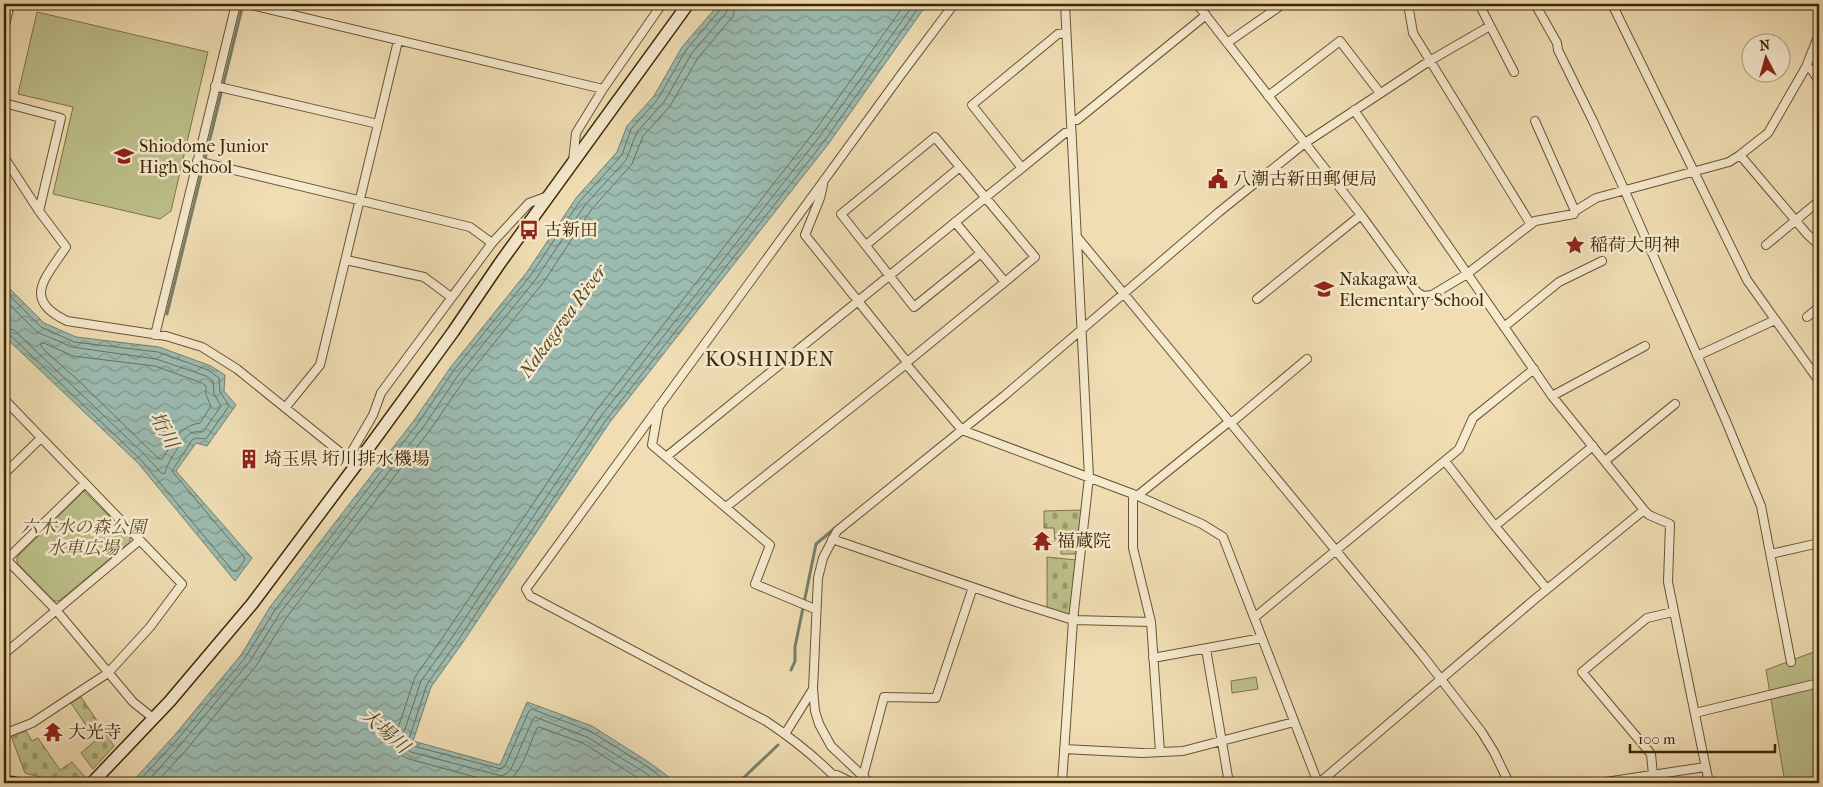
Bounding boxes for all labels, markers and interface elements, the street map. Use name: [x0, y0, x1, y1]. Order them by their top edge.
north arrow: [1740, 32, 1790, 82]
text: N: [1759, 37, 1771, 55]
place label: Shiodome Junior High School: [139, 136, 268, 178]
school or university icon: Shiodome Junior High School: [113, 145, 135, 167]
public building icon: 八潮古新田郵便局: [1207, 168, 1229, 190]
place label: 八潮古新田郵便局: [1233, 169, 1377, 190]
bus stop icon: 古新田: [518, 219, 540, 241]
place label: 古新田: [544, 220, 598, 241]
place icon: 稲荷大明神: [1564, 234, 1586, 256]
place label: 稲荷大明神: [1590, 235, 1680, 256]
water label: Nakagawa River: [514, 259, 612, 382]
place label: Nakagawa Elementary School: [1339, 269, 1484, 311]
school or university icon: Nakagawa Elementary School: [1313, 278, 1335, 300]
district label: KOSHINDEN: [705, 348, 835, 371]
water label: 垳川: [145, 408, 184, 454]
building icon: 埼玉県 垳川排水機場: [238, 448, 260, 470]
place label: 埼玉県 垳川排水機場: [264, 449, 430, 470]
park label: 六木水の森公園 水車広場: [20, 517, 149, 559]
temple icon: 福蔵院: [1031, 530, 1053, 552]
place label: 福蔵院: [1057, 531, 1111, 552]
water label: 大場川: [356, 704, 415, 759]
temple icon: 大光寺: [42, 721, 64, 743]
place label: 大光寺: [68, 722, 122, 743]
scale bar: [1630, 722, 1776, 754]
text: 100 m: [1638, 730, 1676, 748]

